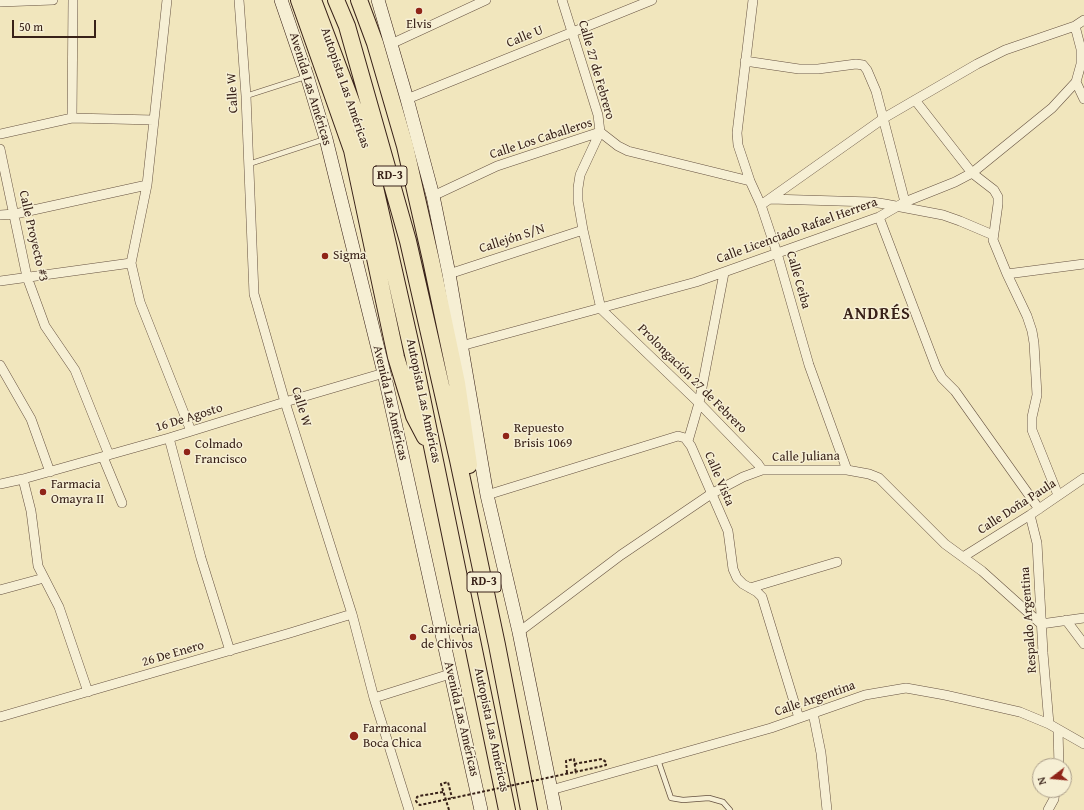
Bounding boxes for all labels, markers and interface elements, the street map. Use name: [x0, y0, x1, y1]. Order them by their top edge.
marker: Elvis: [414, 6, 424, 16]
scale bar: [14, 12, 98, 38]
place label: Elvis: [406, 17, 432, 33]
text: 50 m: [19, 18, 43, 35]
street label: Calle 27 de Febrero: [574, 19, 618, 121]
street label: Calle U: [504, 23, 546, 51]
street label: Autopista Las Américas: [317, 26, 373, 150]
street label: Avenida Las Américas: [285, 30, 335, 148]
street label: Calle W: [224, 72, 242, 114]
street label: Calle Los Caballeros: [488, 115, 594, 163]
road number: RD-3: [373, 166, 407, 186]
street label: Calle Proyecto #3: [15, 189, 51, 283]
street label: Calle Licenciado Rafael Herrera: [715, 195, 879, 267]
street label: Callejón S/N: [477, 221, 547, 257]
place label: Sigma: [333, 248, 366, 264]
street label: Calle Ceiba: [782, 249, 814, 311]
marker: Sigma: [320, 251, 330, 261]
district label: ANDRÉS: [843, 305, 911, 325]
street label: Prolongación 27 de Febrero: [634, 321, 750, 437]
street label: Autopista Las Américas: [402, 337, 444, 465]
street label: Avenida Las Américas: [369, 344, 411, 462]
street label: Calle W: [288, 385, 314, 429]
street label: 16 De Agosto: [153, 400, 225, 436]
place label: Repuesto Brisis 1069: [514, 421, 572, 452]
marker: Repuesto Brisis 1069: [501, 431, 511, 441]
place label: Colmado Francisco: [195, 437, 247, 468]
marker: Colmado Francisco: [182, 447, 192, 457]
street label: Calle Vista: [701, 449, 737, 509]
street label: Calle Juliana: [772, 449, 840, 465]
street label: Calle Doña Paula: [975, 476, 1059, 538]
place label: Farmacia Omayra II: [51, 477, 104, 508]
marker: Farmacia Omayra II: [38, 487, 48, 497]
street label: Respaldo Argentina: [1017, 566, 1041, 674]
road number: RD-3: [467, 572, 501, 592]
place label: Carniceria de Chivos: [421, 622, 478, 653]
marker: Carniceria de Chivos: [408, 632, 418, 642]
street label: 26 De Enero: [140, 638, 206, 670]
street label: Avenida Las Américas: [440, 660, 482, 778]
street label: Autopista Las Américas: [470, 666, 512, 794]
street label: Calle Argentina: [773, 678, 857, 720]
place label: Farmaconal Boca Chica: [363, 721, 427, 752]
marker: Farmaconal Boca Chica: [348, 730, 360, 742]
north arrow: [1032, 758, 1072, 798]
text: N: [1033, 775, 1050, 787]

